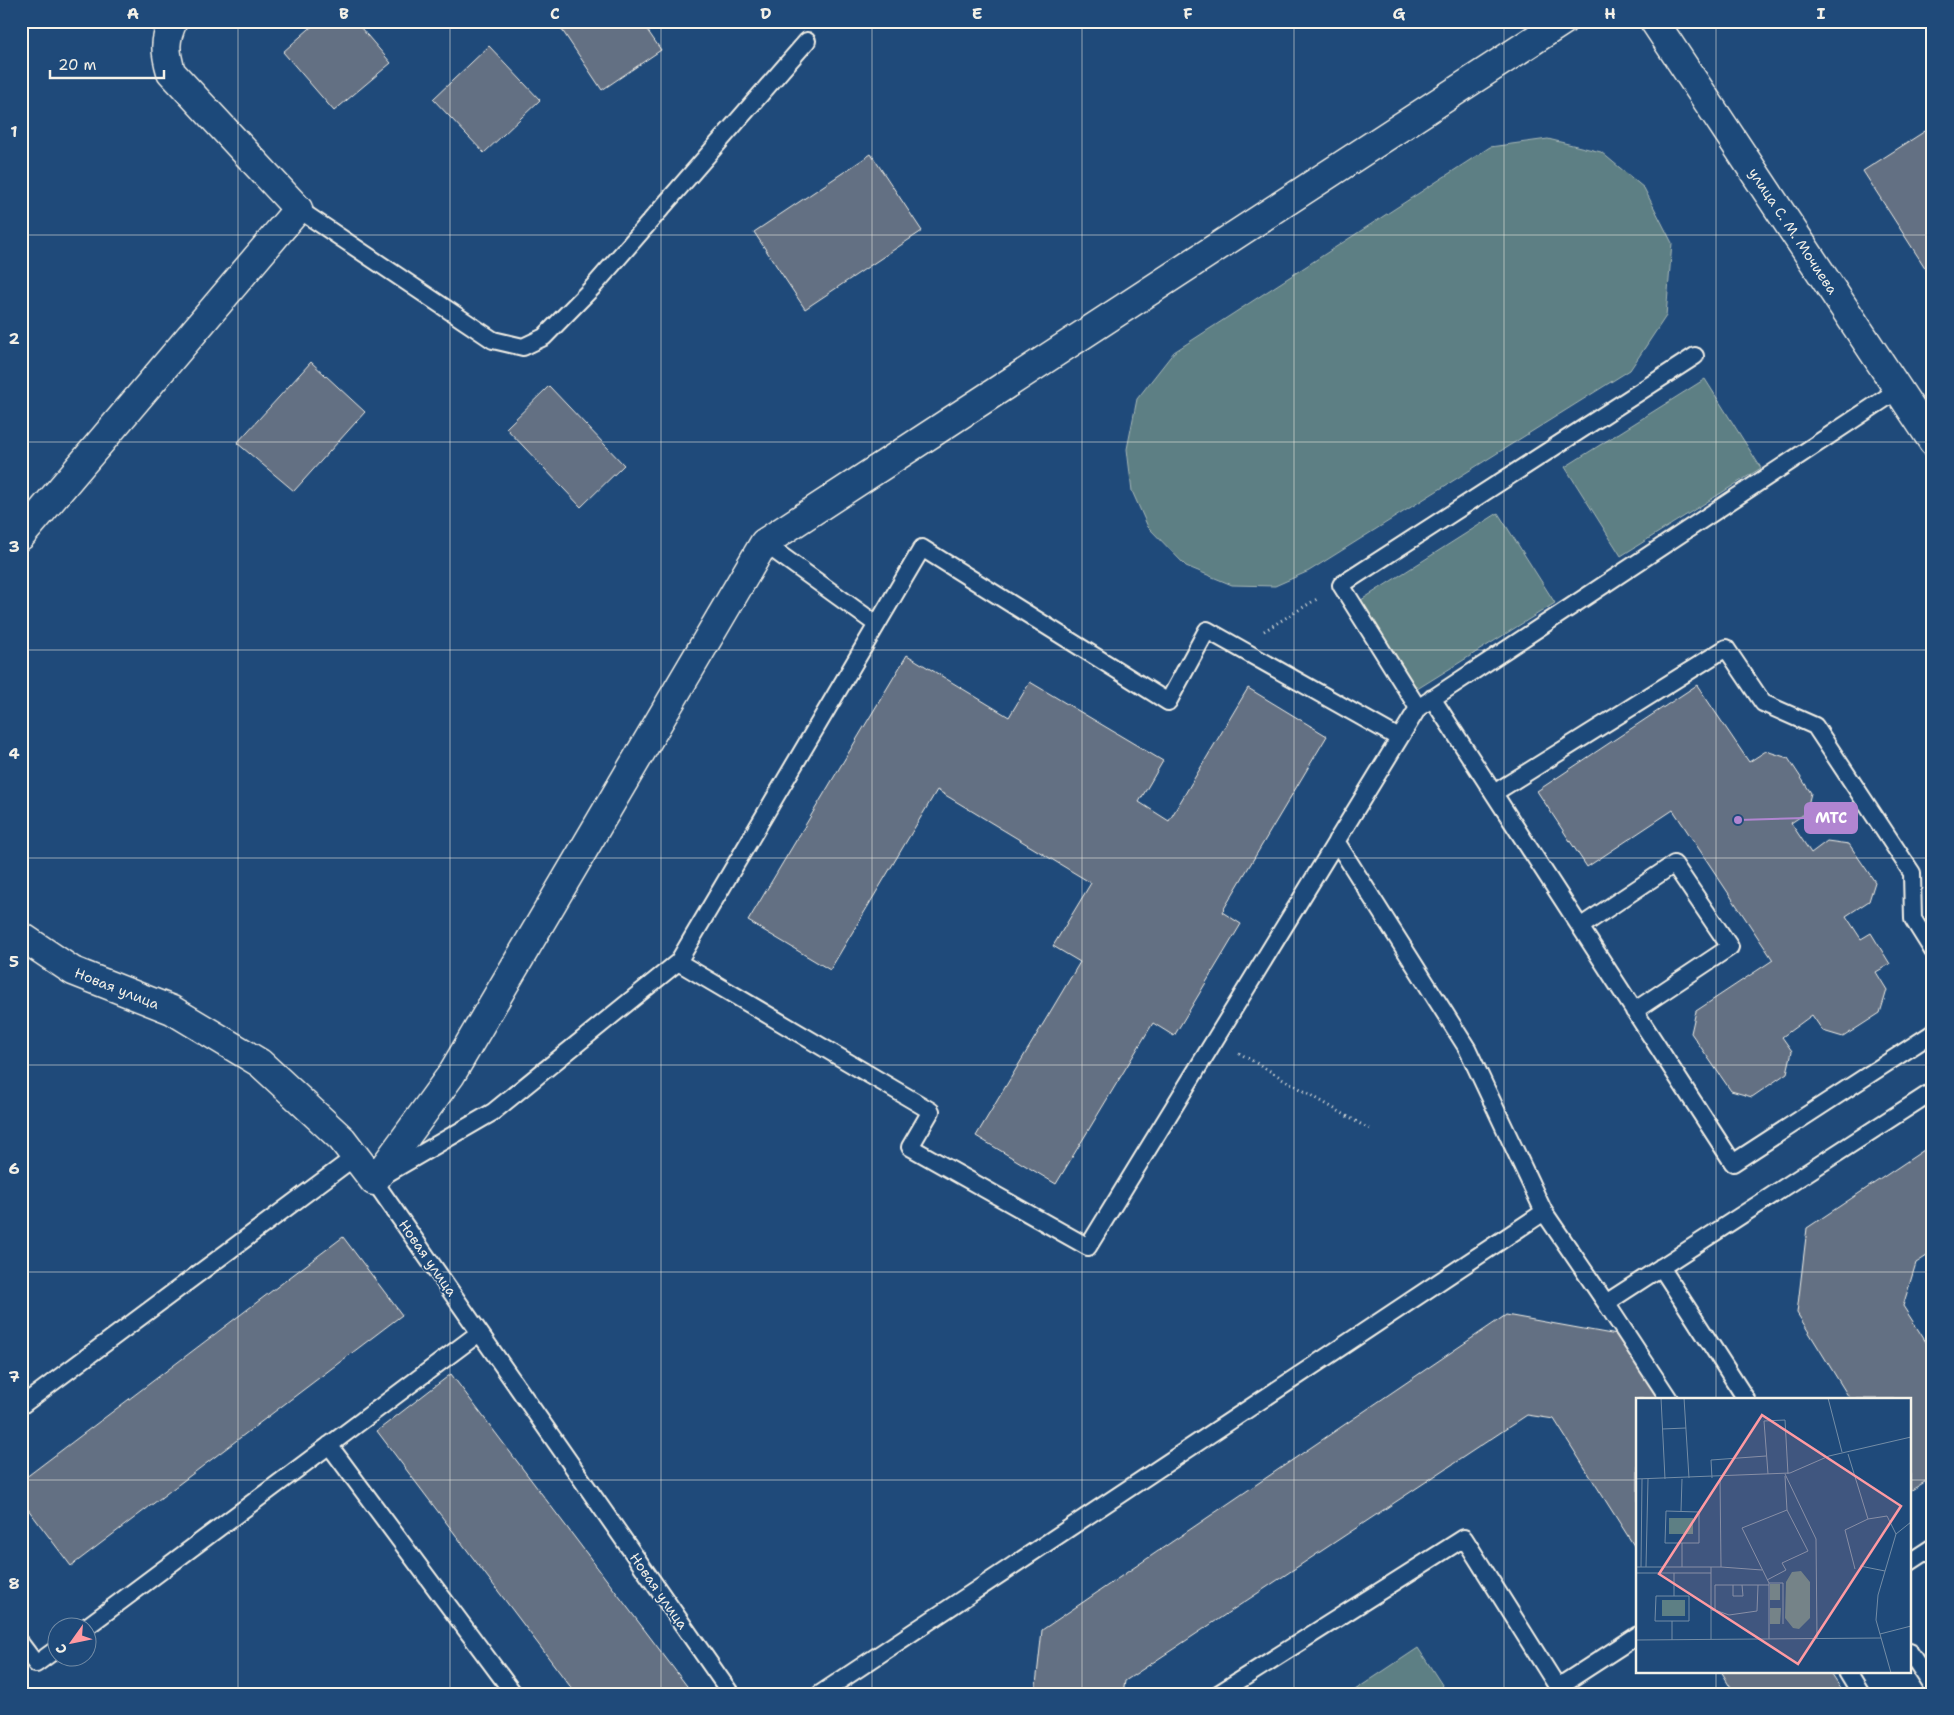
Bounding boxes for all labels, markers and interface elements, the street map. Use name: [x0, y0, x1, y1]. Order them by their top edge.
text: A: [127, 3, 139, 24]
text: B: [339, 3, 349, 24]
text: C: [550, 3, 560, 24]
text: D: [760, 3, 772, 24]
text: E: [972, 3, 982, 24]
text: F: [1183, 3, 1193, 24]
text: G: [1393, 3, 1406, 24]
text: H: [1604, 3, 1616, 24]
text: I: [1817, 3, 1826, 24]
scale bar: [50, 48, 164, 80]
text: 20 m: [58, 55, 97, 75]
text: 1: [10, 121, 18, 142]
street label: улица С. М. Мочиева: [1745, 164, 1842, 298]
text: 2: [8, 328, 20, 349]
text: 3: [8, 536, 20, 557]
text: 4: [8, 743, 20, 764]
callout: МТС: [1805, 803, 1857, 833]
text: МТС: [1815, 808, 1847, 828]
text: 5: [9, 951, 19, 972]
street label: Новая улица: [72, 964, 162, 1013]
text: 6: [8, 1158, 20, 1179]
street label: Новая улица: [395, 1216, 461, 1300]
text: 7: [8, 1366, 20, 1387]
inset map: [1636, 1398, 1912, 1672]
street label: Новая улица: [626, 1549, 692, 1633]
text: 8: [8, 1573, 20, 1594]
north arrow: [48, 1618, 98, 1668]
text: С: [51, 1641, 71, 1658]

